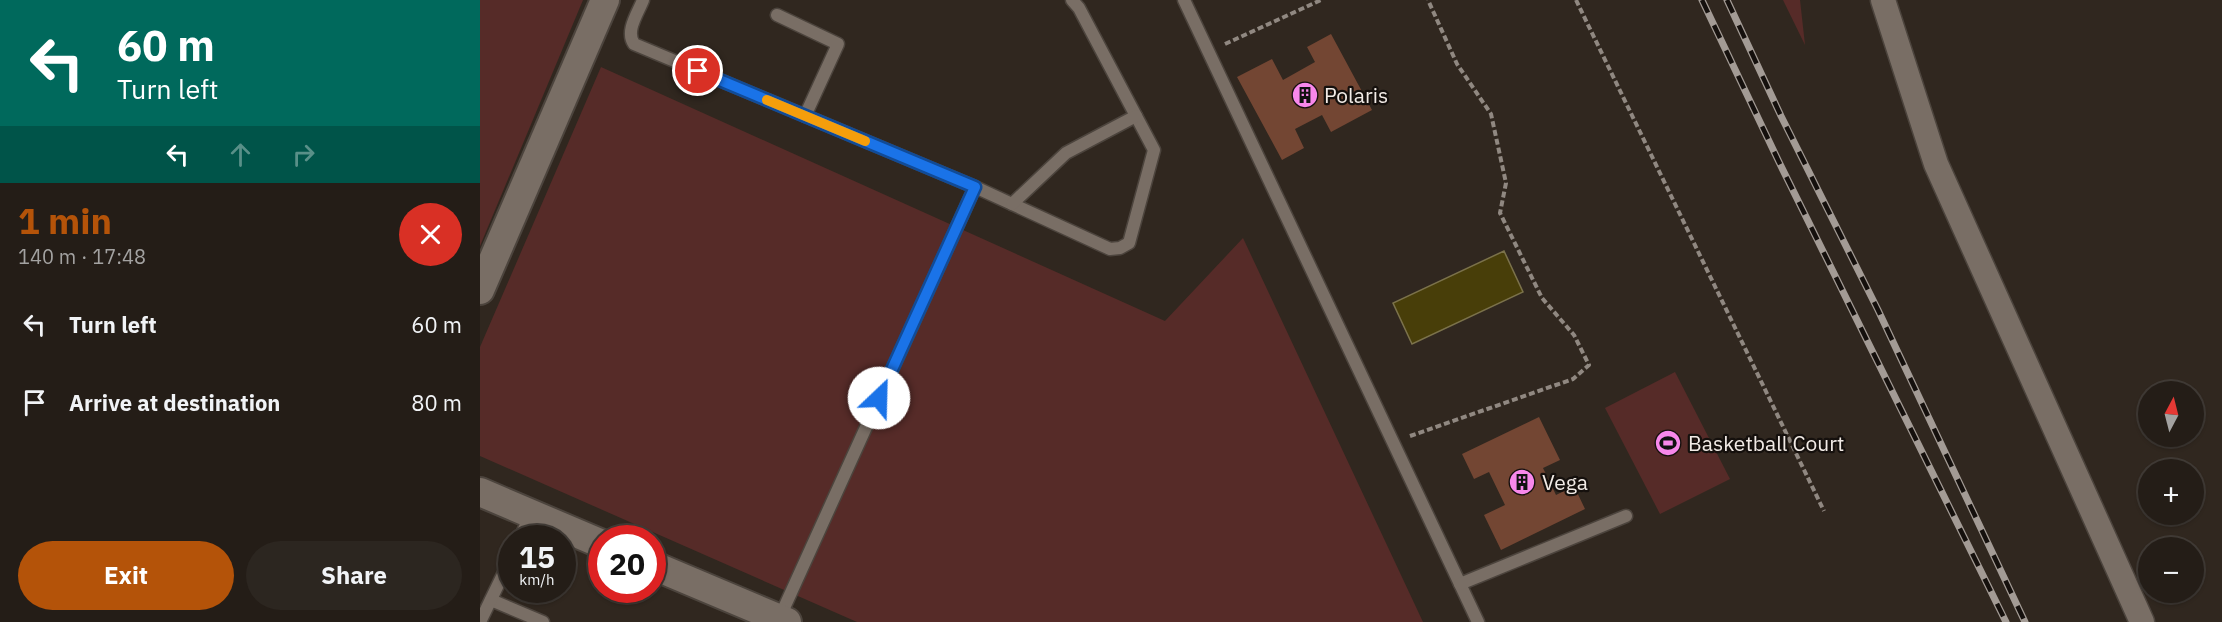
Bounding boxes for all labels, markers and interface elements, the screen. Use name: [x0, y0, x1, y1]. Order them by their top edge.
text: 60 m: [117, 18, 215, 73]
icon: left: [18, 24, 96, 102]
pin: [672, 45, 723, 96]
icon: arrive: [681, 54, 714, 87]
text: Turn left: [117, 71, 218, 106]
building icon: Polaris: [1290, 80, 1320, 110]
place label: Polaris: [1324, 81, 1388, 109]
icon: left: [161, 138, 194, 171]
icon: ahead: [224, 138, 257, 171]
icon: right: [287, 138, 320, 171]
text: 1 min: [18, 197, 112, 244]
button: close: [399, 203, 462, 266]
text: 140 m · 17:48: [18, 243, 146, 270]
icon: left: [18, 308, 51, 341]
text: Turn left: [69, 310, 157, 339]
text: 60 m: [411, 310, 462, 339]
position arrow: [847, 366, 911, 430]
north arrow: [2138, 381, 2204, 447]
map controls: [2138, 381, 2204, 603]
icon: arrive: [18, 386, 51, 419]
text: Arrive at destination: [69, 388, 280, 417]
text: 80 m: [411, 388, 462, 417]
sports icon: Basketball Court: [1653, 428, 1683, 458]
place label: Basketball Court: [1688, 429, 1844, 457]
button: +: [2138, 459, 2204, 525]
building icon: Vega: [1507, 467, 1537, 497]
place label: Vega: [1542, 468, 1588, 496]
speed limit sign: 20: [588, 525, 666, 603]
text: 15: [519, 537, 555, 576]
button: −: [2138, 537, 2204, 603]
button: Exit: [18, 541, 234, 610]
button: Share: [246, 541, 462, 610]
text: km/h: [519, 570, 555, 589]

